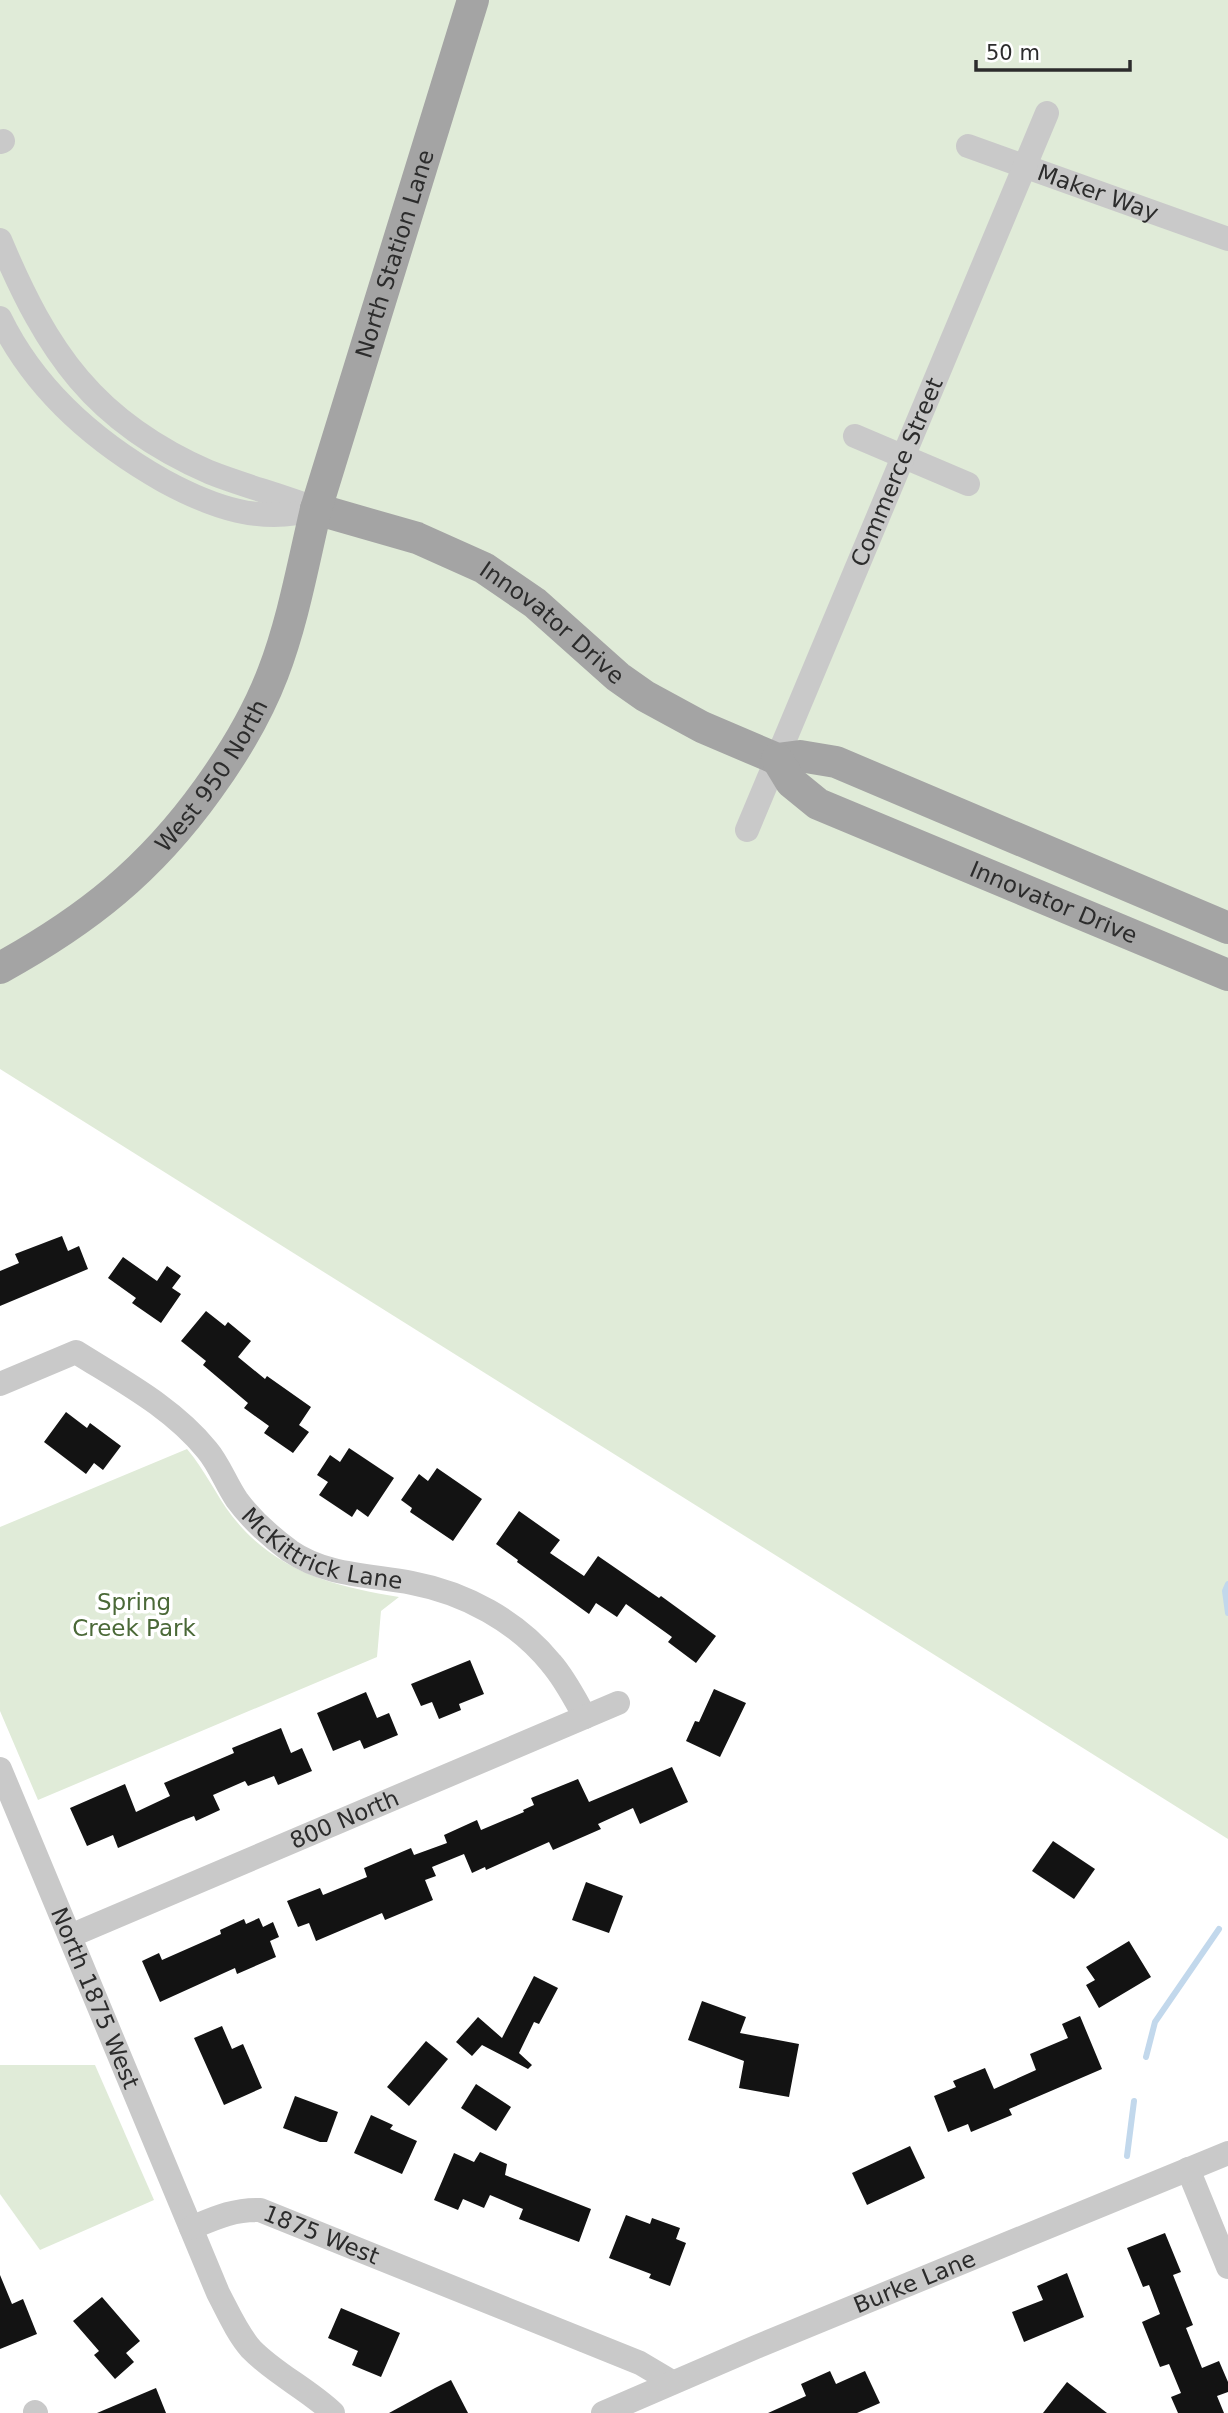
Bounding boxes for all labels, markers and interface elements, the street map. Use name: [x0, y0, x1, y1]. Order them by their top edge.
scale bar: [976, 28, 1130, 72]
text: 50 m: [986, 41, 1040, 65]
street label: North Station Lane: [350, 147, 439, 361]
street label: Maker Way: [1034, 159, 1162, 226]
street label: Commerce Street: [846, 374, 948, 570]
street label: Innovator Drive: [475, 556, 630, 689]
street label: West 950 North: [150, 695, 273, 857]
street label: Innovator Drive: [966, 856, 1141, 949]
street label: McKittrick Lane: [236, 1502, 404, 1594]
park label: Spring Creek Park: [72, 1589, 197, 1641]
street label: 800 North: [286, 1785, 403, 1854]
street label: North 1875 West: [46, 1903, 145, 2093]
street label: 1875 West: [260, 2200, 383, 2270]
street label: Burke Lane: [850, 2245, 979, 2318]

